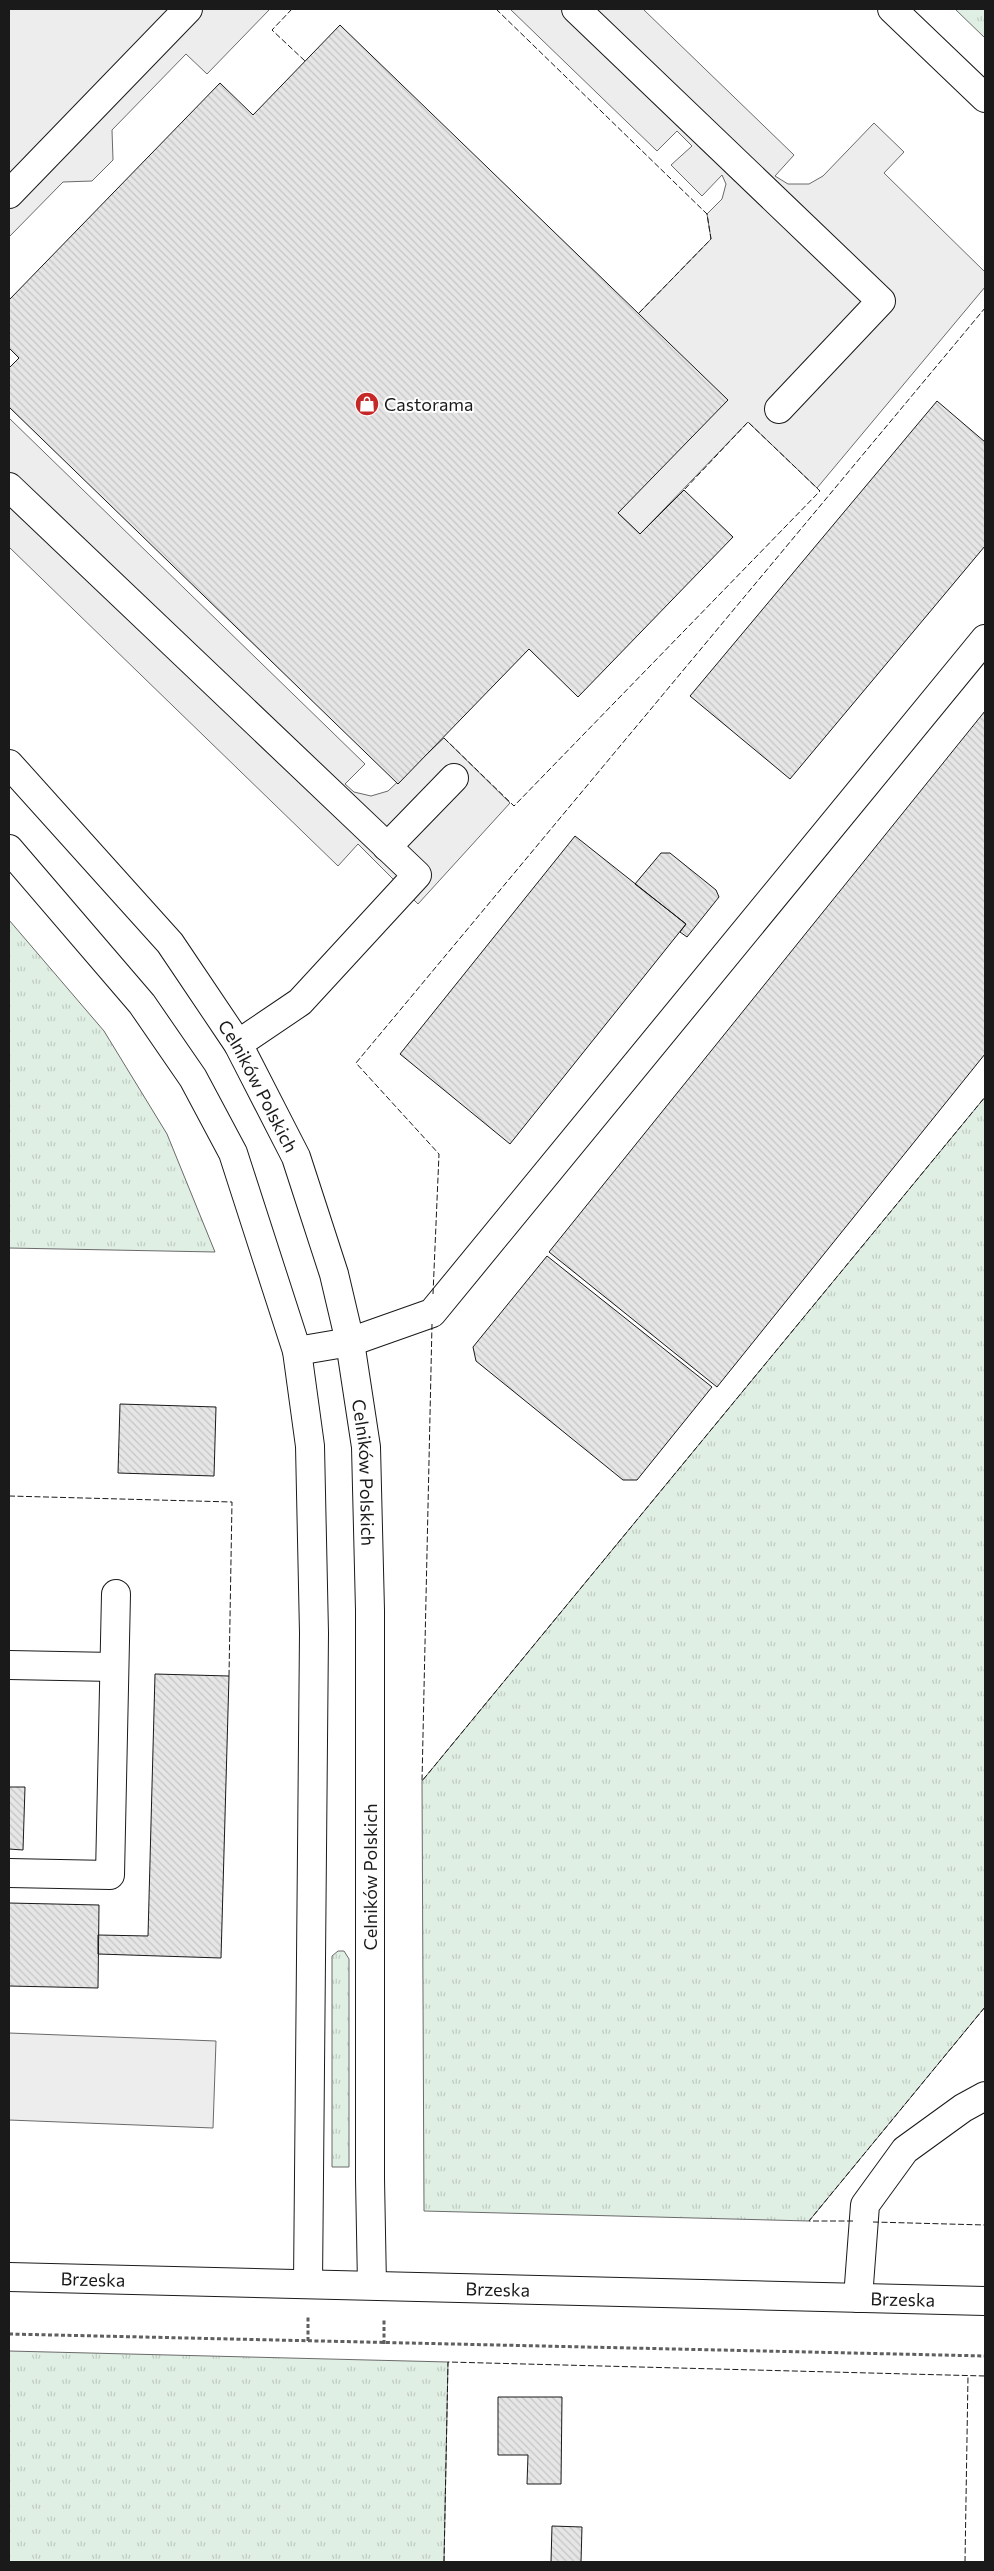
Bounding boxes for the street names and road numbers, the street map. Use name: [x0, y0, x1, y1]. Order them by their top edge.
street label: Celników Polskich: [214, 1015, 303, 1156]
street label: Celników Polskich: [348, 1398, 379, 1546]
street label: Celników Polskich: [359, 1803, 381, 1951]
street label: Brzeska: [60, 2267, 126, 2291]
street label: Brzeska: [465, 2277, 530, 2301]
street label: Brzeska: [870, 2287, 935, 2311]

